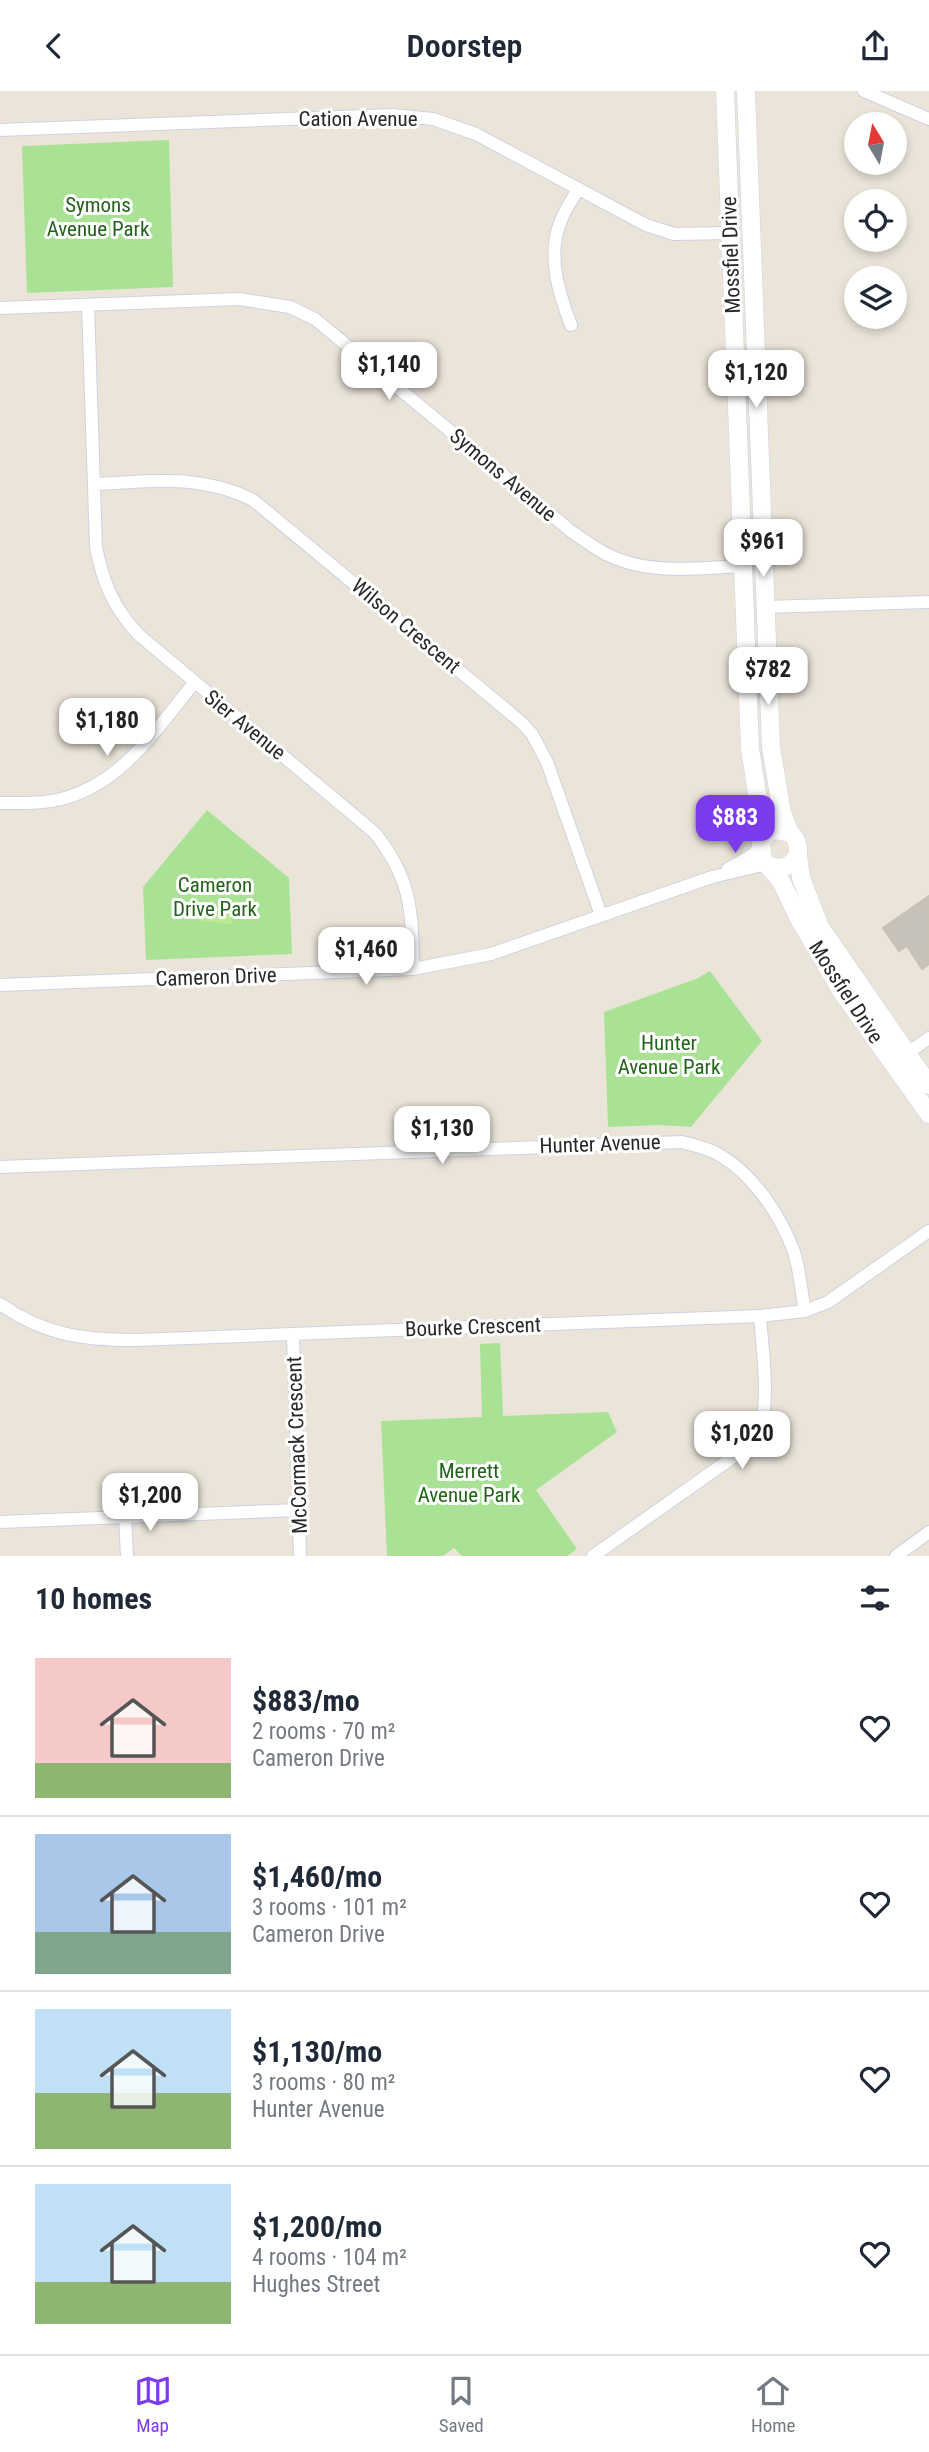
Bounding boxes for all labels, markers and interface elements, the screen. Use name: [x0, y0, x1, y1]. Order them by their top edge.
icon: back: [35, 27, 73, 65]
text: Doorstep: [407, 27, 522, 65]
icon: share: [856, 27, 894, 65]
street label: Cation Avenue: [299, 107, 418, 131]
north arrow: [844, 112, 906, 175]
map controls: [844, 112, 907, 329]
button: locate: [844, 189, 907, 252]
park label: Symons Avenue Park: [47, 193, 150, 241]
street label: Mossfiel Drive: [717, 196, 745, 314]
button: layers: [844, 266, 907, 329]
pin: $1,140: [332, 343, 446, 402]
text: $1,140: [357, 351, 421, 378]
pin: $1,120: [699, 351, 813, 410]
text: $1,120: [724, 359, 788, 386]
street label: Symons Avenue: [445, 424, 561, 526]
pin: $961: [722, 519, 804, 579]
text: $961: [740, 528, 786, 555]
street label: Wilson Crescent: [347, 574, 465, 678]
pin: $782: [727, 647, 809, 707]
text: $782: [745, 656, 791, 683]
street label: Sier Avenue: [200, 685, 290, 765]
pin: $1,180: [50, 699, 164, 758]
text: $1,180: [75, 707, 139, 734]
pin: $883: [694, 795, 776, 855]
text: $883: [712, 804, 758, 831]
park label: Cameron Drive Park: [173, 873, 258, 921]
pin: $1,460: [309, 927, 423, 987]
text: $1,460: [334, 936, 398, 963]
street label: Mossfiel Drive: [804, 936, 888, 1048]
street label: Cameron Drive: [155, 963, 277, 991]
park label: Hunter Avenue Park: [618, 1031, 721, 1079]
pin: $1,130: [385, 1107, 499, 1166]
text: $1,130: [410, 1115, 474, 1142]
street label: Hunter Avenue: [539, 1130, 661, 1158]
street label: Bourke Crescent: [405, 1313, 541, 1341]
street label: McCormack Crescent: [282, 1356, 312, 1534]
pin: $1,020: [685, 1411, 799, 1471]
text: $1,020: [710, 1420, 774, 1447]
park label: Merrett Avenue Park: [418, 1459, 521, 1507]
pin: $1,200: [93, 1473, 207, 1533]
text: $1,200: [118, 1482, 182, 1509]
icon: filters: [856, 1579, 894, 1617]
text: 10 homes: [35, 1581, 152, 1616]
text: $883/mo: [252, 1683, 360, 1718]
icon: home: [91, 1686, 175, 1770]
icon: heart: [856, 1709, 894, 1747]
text: 2 rooms · 70 m²: [252, 1718, 395, 1745]
text: Cameron Drive: [252, 1745, 385, 1772]
text: $1,460/mo: [252, 1859, 382, 1894]
icon: home: [91, 1862, 175, 1946]
icon: heart: [856, 1885, 894, 1923]
text: 3 rooms · 101 m²: [252, 1894, 407, 1921]
text: Cameron Drive: [252, 1921, 385, 1948]
text: $1,130/mo: [252, 2034, 382, 2069]
icon: home: [91, 2037, 175, 2121]
icon: heart: [856, 2060, 894, 2098]
text: 3 rooms · 80 m²: [252, 2069, 395, 2096]
text: Hunter Avenue: [252, 2096, 385, 2123]
text: $1,200/mo: [252, 2209, 382, 2244]
icon: home: [91, 2212, 175, 2296]
icon: heart: [856, 2235, 894, 2273]
text: 4 rooms · 104 m²: [252, 2244, 407, 2271]
text: Hughes Street: [252, 2271, 380, 2298]
tab: Map: [134, 2372, 172, 2437]
tab: Saved: [439, 2372, 484, 2437]
tab: Home: [751, 2372, 795, 2437]

